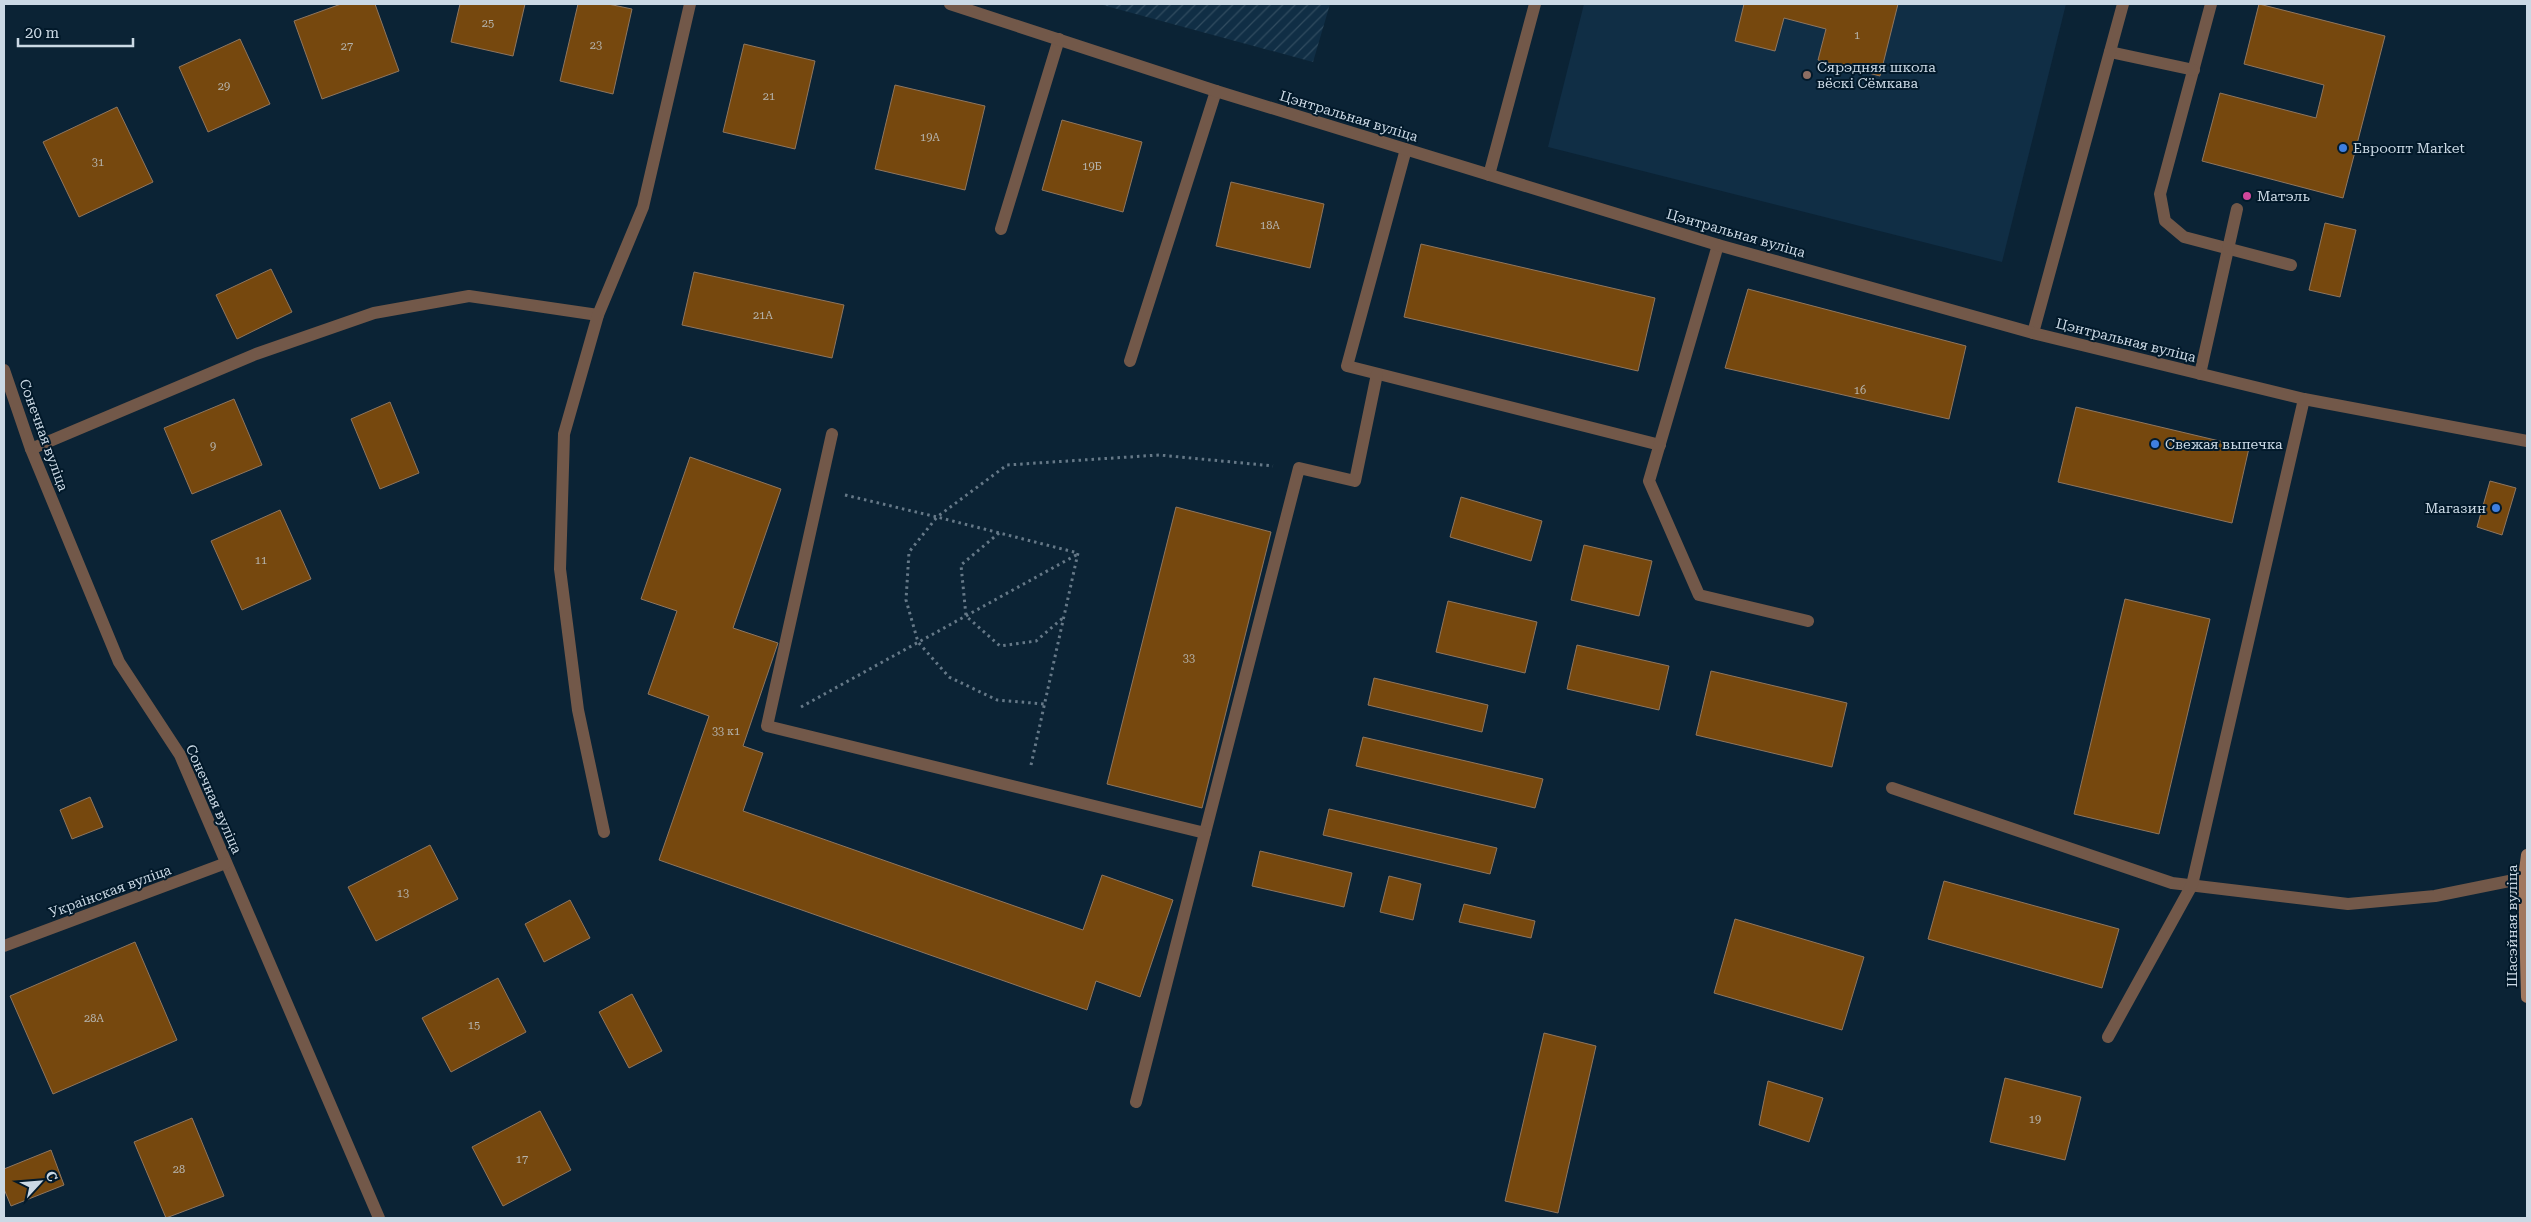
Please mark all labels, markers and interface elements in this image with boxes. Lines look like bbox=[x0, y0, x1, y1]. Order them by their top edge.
scale bar bbox=[18, 15, 132, 47]
house number: 25 bbox=[482, 17, 494, 30]
text: 20 m bbox=[25, 24, 60, 42]
house number: 1 bbox=[1854, 29, 1860, 42]
house number: 23 bbox=[590, 39, 602, 52]
house number: 27 bbox=[341, 40, 353, 53]
place label: Сярэдняя школа вёскі Сёмкава bbox=[1817, 59, 1936, 91]
marker: Сярэдняя школа вёскі Сёмкава bbox=[1801, 69, 1813, 81]
house number: 29 bbox=[218, 80, 230, 93]
street label: Цэнтральная вуліца bbox=[1278, 87, 1420, 145]
house number: 21 bbox=[763, 90, 775, 103]
house number: 19А bbox=[920, 131, 940, 144]
place label: Евроопт Market bbox=[2353, 140, 2465, 156]
marker: Евроопт Market bbox=[2337, 142, 2349, 154]
house number: 31 bbox=[92, 156, 104, 169]
house number: 19Б bbox=[1082, 160, 1102, 173]
place label: Матэль bbox=[2257, 188, 2311, 204]
marker: Матэль bbox=[2241, 190, 2253, 202]
street label: Цэнтральная вуліца bbox=[1665, 205, 1808, 261]
house number: 18А bbox=[1260, 219, 1280, 232]
house number: 21А bbox=[753, 309, 773, 322]
street label: Цэнтральная вуліца bbox=[2054, 315, 2198, 365]
street label: Сонечная вуліца bbox=[16, 377, 72, 493]
house number: 16 bbox=[1854, 384, 1866, 397]
place label: Свежая выпечка bbox=[2165, 436, 2283, 452]
marker: Свежая выпечка bbox=[2149, 438, 2161, 450]
house number: 9 bbox=[210, 440, 216, 453]
place label: Магазин bbox=[2425, 500, 2486, 516]
marker: Магазин bbox=[2490, 502, 2502, 514]
house number: 11 bbox=[255, 554, 267, 567]
house number: 33 bbox=[1183, 652, 1195, 665]
house number: 33 к1 bbox=[712, 725, 740, 738]
street label: Сонечная вуліца bbox=[183, 742, 245, 856]
street label: Украінская вуліца bbox=[47, 861, 174, 921]
street label: Шасэйная вуліца bbox=[2504, 864, 2520, 987]
house number: 13 bbox=[397, 887, 409, 900]
house number: 28А bbox=[84, 1012, 104, 1025]
house number: 15 bbox=[468, 1019, 480, 1032]
house number: 19 bbox=[2029, 1113, 2041, 1126]
house number: 17 bbox=[516, 1153, 528, 1166]
north arrow bbox=[15, 1157, 65, 1207]
house number: 28 bbox=[173, 1163, 185, 1176]
text: С bbox=[42, 1168, 61, 1184]

